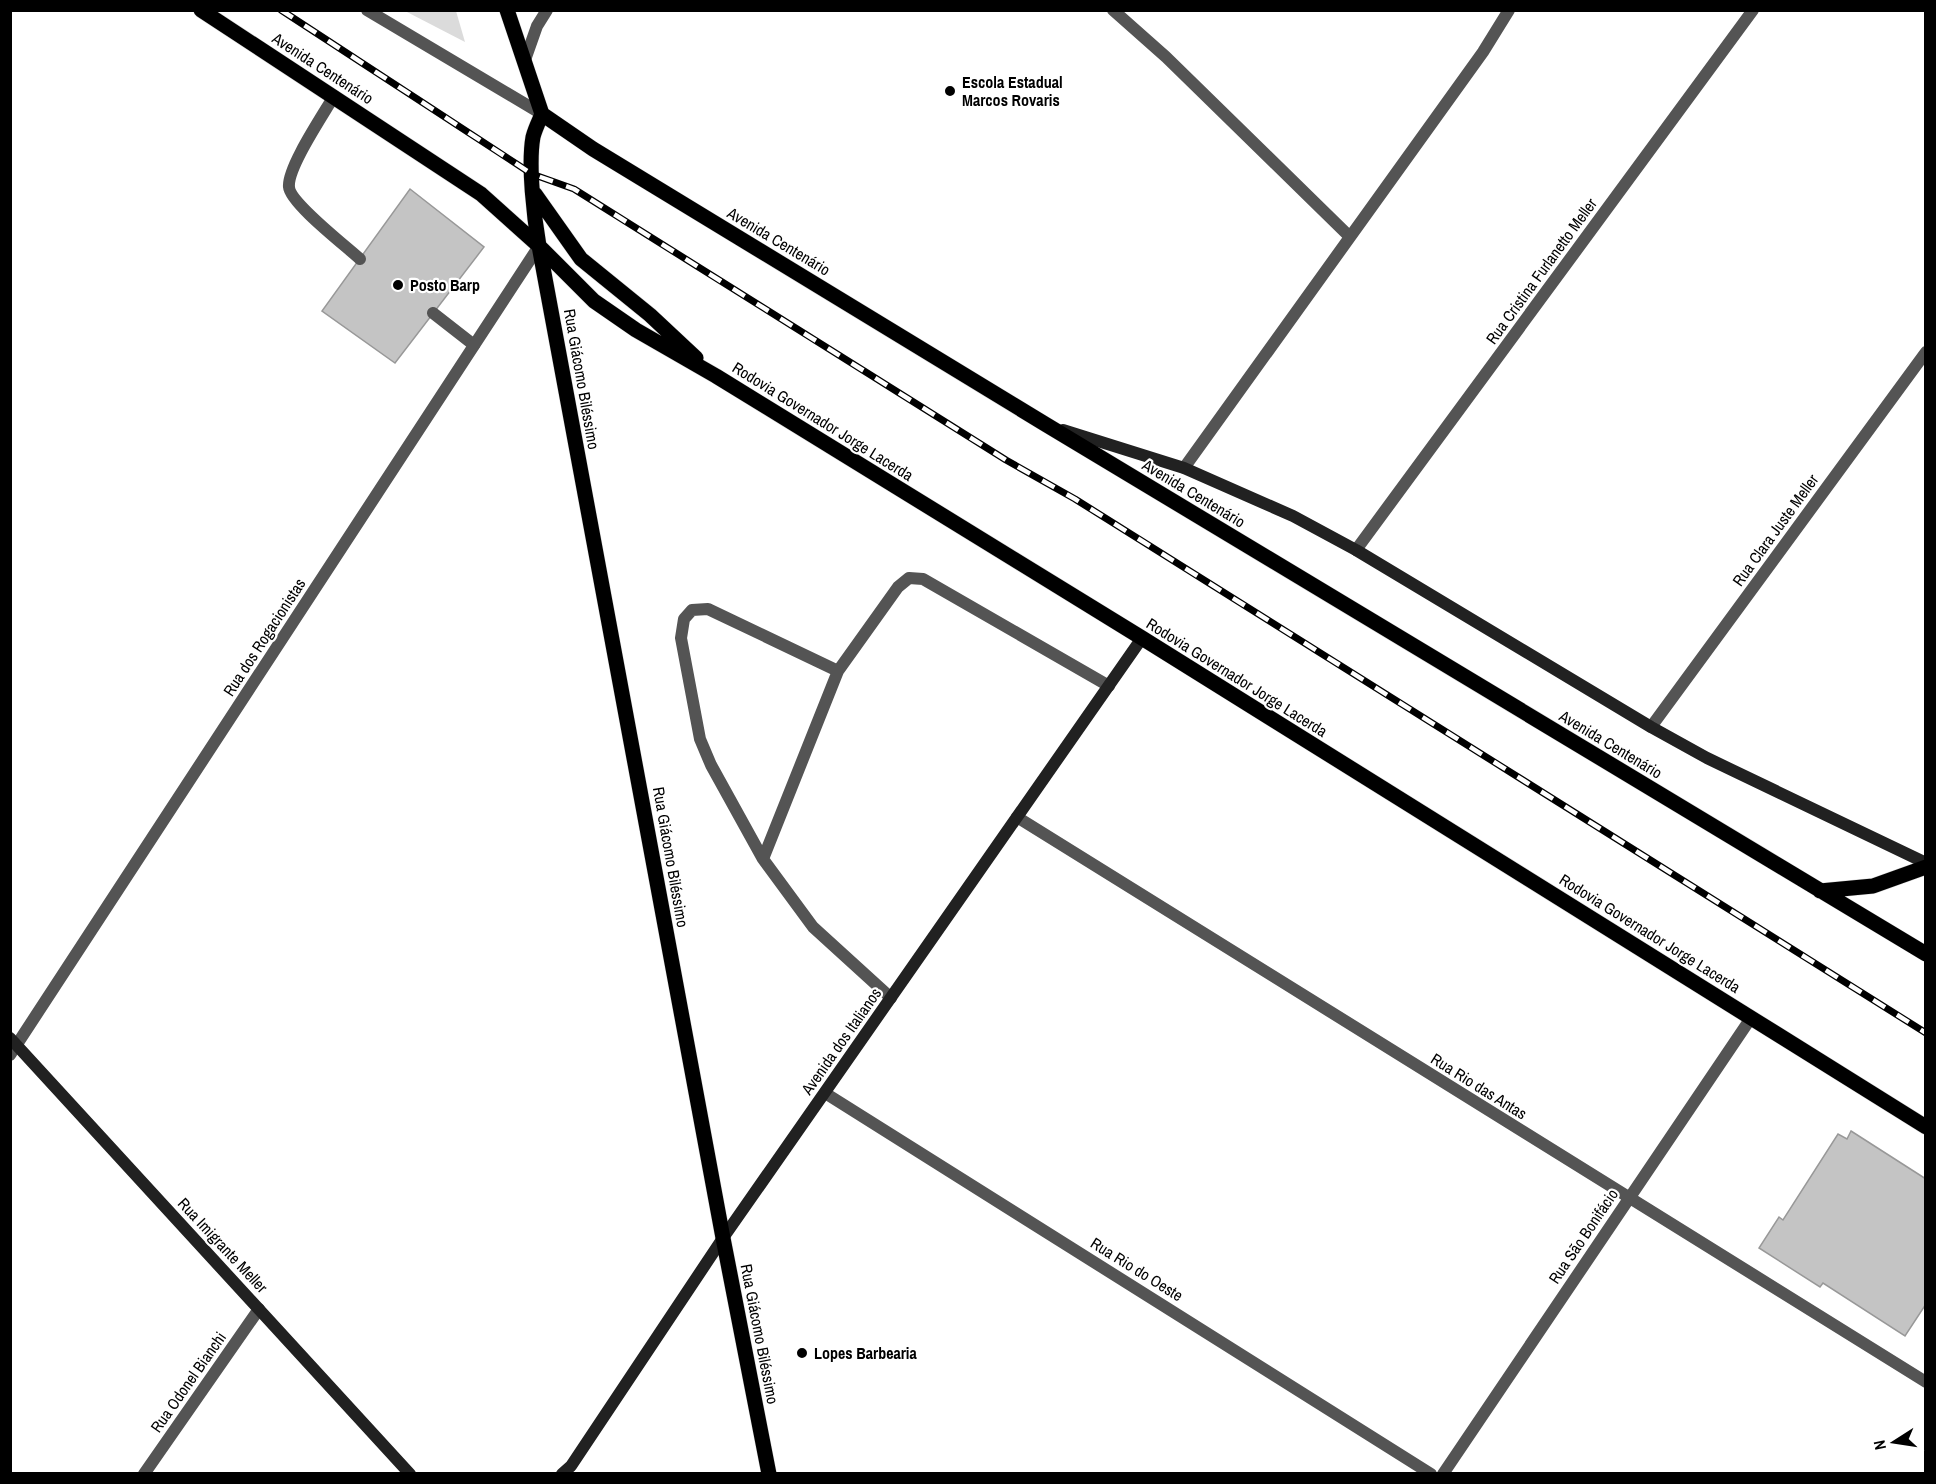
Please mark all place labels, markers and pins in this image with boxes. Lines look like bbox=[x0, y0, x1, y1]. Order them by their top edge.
place label: Escola Estadual Marcos Rovaris bbox=[962, 71, 1063, 111]
marker: Escola Estadual Marcos Rovaris bbox=[943, 84, 957, 98]
place label: Posto Barp bbox=[410, 274, 480, 296]
marker: Posto Barp bbox=[391, 278, 405, 292]
place label: Lopes Barbearia bbox=[814, 1342, 918, 1364]
marker: Lopes Barbearia bbox=[795, 1346, 809, 1360]

